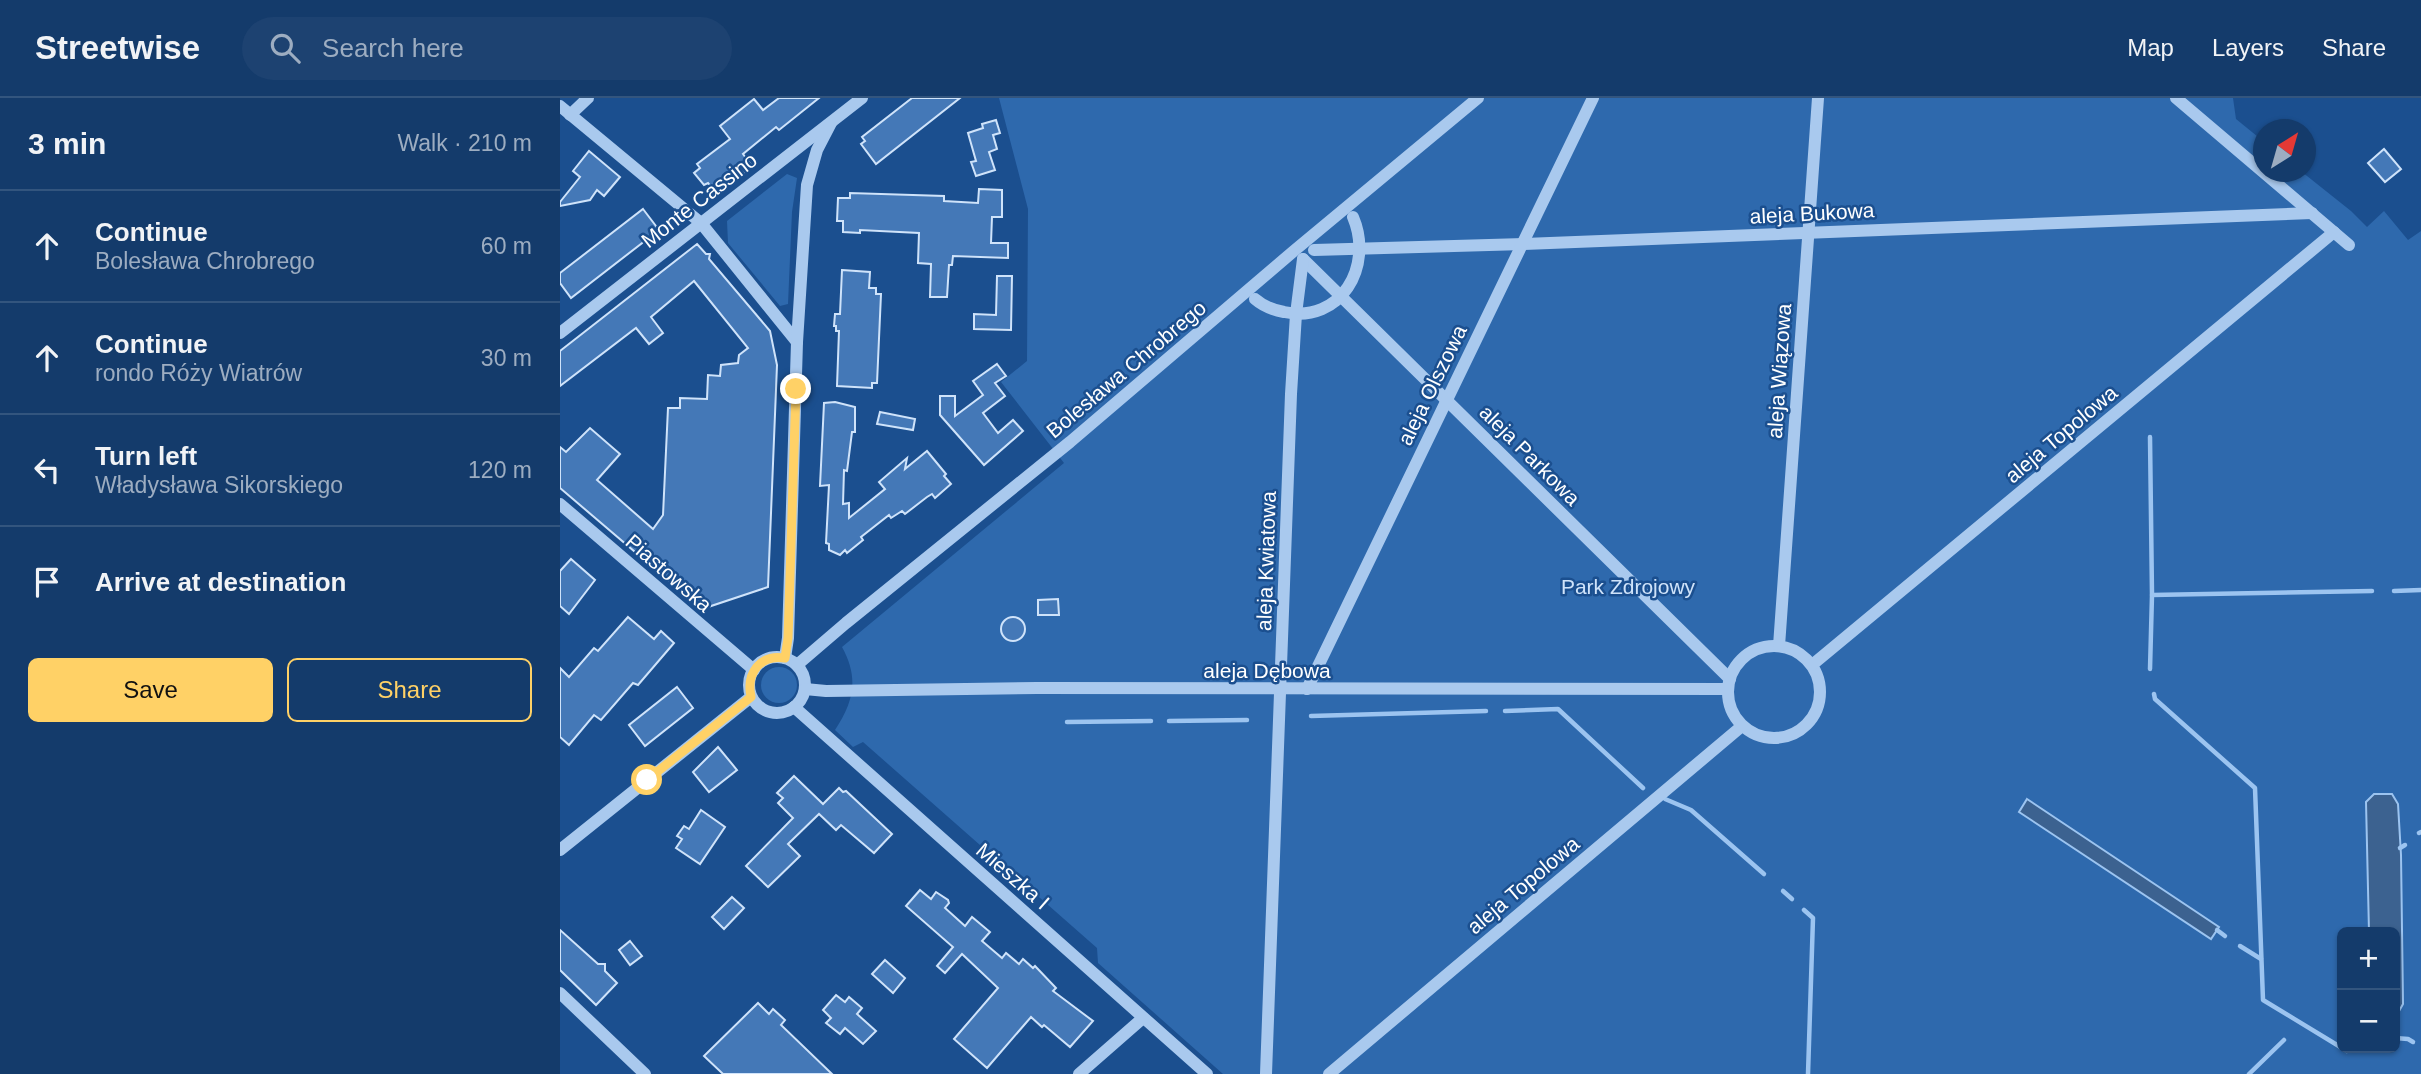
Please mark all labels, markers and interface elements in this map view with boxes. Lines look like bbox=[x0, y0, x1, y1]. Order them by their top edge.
search box bbox=[242, 17, 732, 80]
text: Streetwise bbox=[35, 29, 200, 66]
icon: search bbox=[266, 29, 304, 67]
text: Search here bbox=[322, 33, 464, 63]
text: Map bbox=[2127, 34, 2174, 61]
text: Layers bbox=[2212, 34, 2284, 61]
text: Share bbox=[2322, 34, 2386, 61]
north arrow bbox=[2253, 119, 2316, 182]
text: 3 min bbox=[28, 127, 106, 160]
text: Walk · 210 m bbox=[397, 130, 532, 156]
street label: Monte Cassino bbox=[637, 148, 761, 252]
street label: aleja Bukowa bbox=[1749, 198, 1875, 228]
text: Continue bbox=[95, 217, 208, 247]
icon: ahead bbox=[28, 227, 66, 265]
text: 60 m bbox=[481, 233, 532, 259]
text: Bolesława Chrobrego bbox=[95, 248, 315, 274]
street label: Bolesława Chrobrego bbox=[1042, 296, 1210, 442]
street label: aleja Wiązowa bbox=[1763, 302, 1795, 439]
street label: aleja Olszowa bbox=[1393, 321, 1471, 449]
text: Continue bbox=[95, 329, 208, 359]
icon: ahead bbox=[28, 339, 66, 377]
text: 30 m bbox=[481, 345, 532, 371]
text: rondo Róży Wiatrów bbox=[95, 360, 302, 386]
route end bbox=[780, 373, 811, 404]
street label: aleja Topolowa bbox=[2001, 380, 2122, 487]
street label: aleja Parkowa bbox=[1475, 400, 1585, 510]
text: Turn left bbox=[95, 441, 197, 471]
icon: left bbox=[28, 451, 66, 489]
text: 120 m bbox=[468, 457, 532, 483]
text: Władysława Sikorskiego bbox=[95, 472, 343, 498]
street label: aleja Kwiatowa bbox=[1252, 490, 1280, 631]
street label: Piastowska bbox=[621, 529, 717, 617]
icon: arrive bbox=[28, 563, 66, 601]
text: Arrive at destination bbox=[95, 567, 346, 597]
park label: Park Zdrojowy bbox=[1561, 575, 1696, 598]
button: Save bbox=[28, 658, 273, 722]
button: Share bbox=[287, 658, 532, 722]
street label: aleja Dębowa bbox=[1203, 659, 1331, 682]
route start bbox=[631, 764, 662, 795]
street label: aleja Topolowa bbox=[1463, 831, 1584, 938]
street label: Mieszka I bbox=[972, 838, 1054, 914]
map controls bbox=[2337, 927, 2400, 1053]
button: + bbox=[2337, 927, 2400, 990]
button: − bbox=[2337, 990, 2400, 1053]

